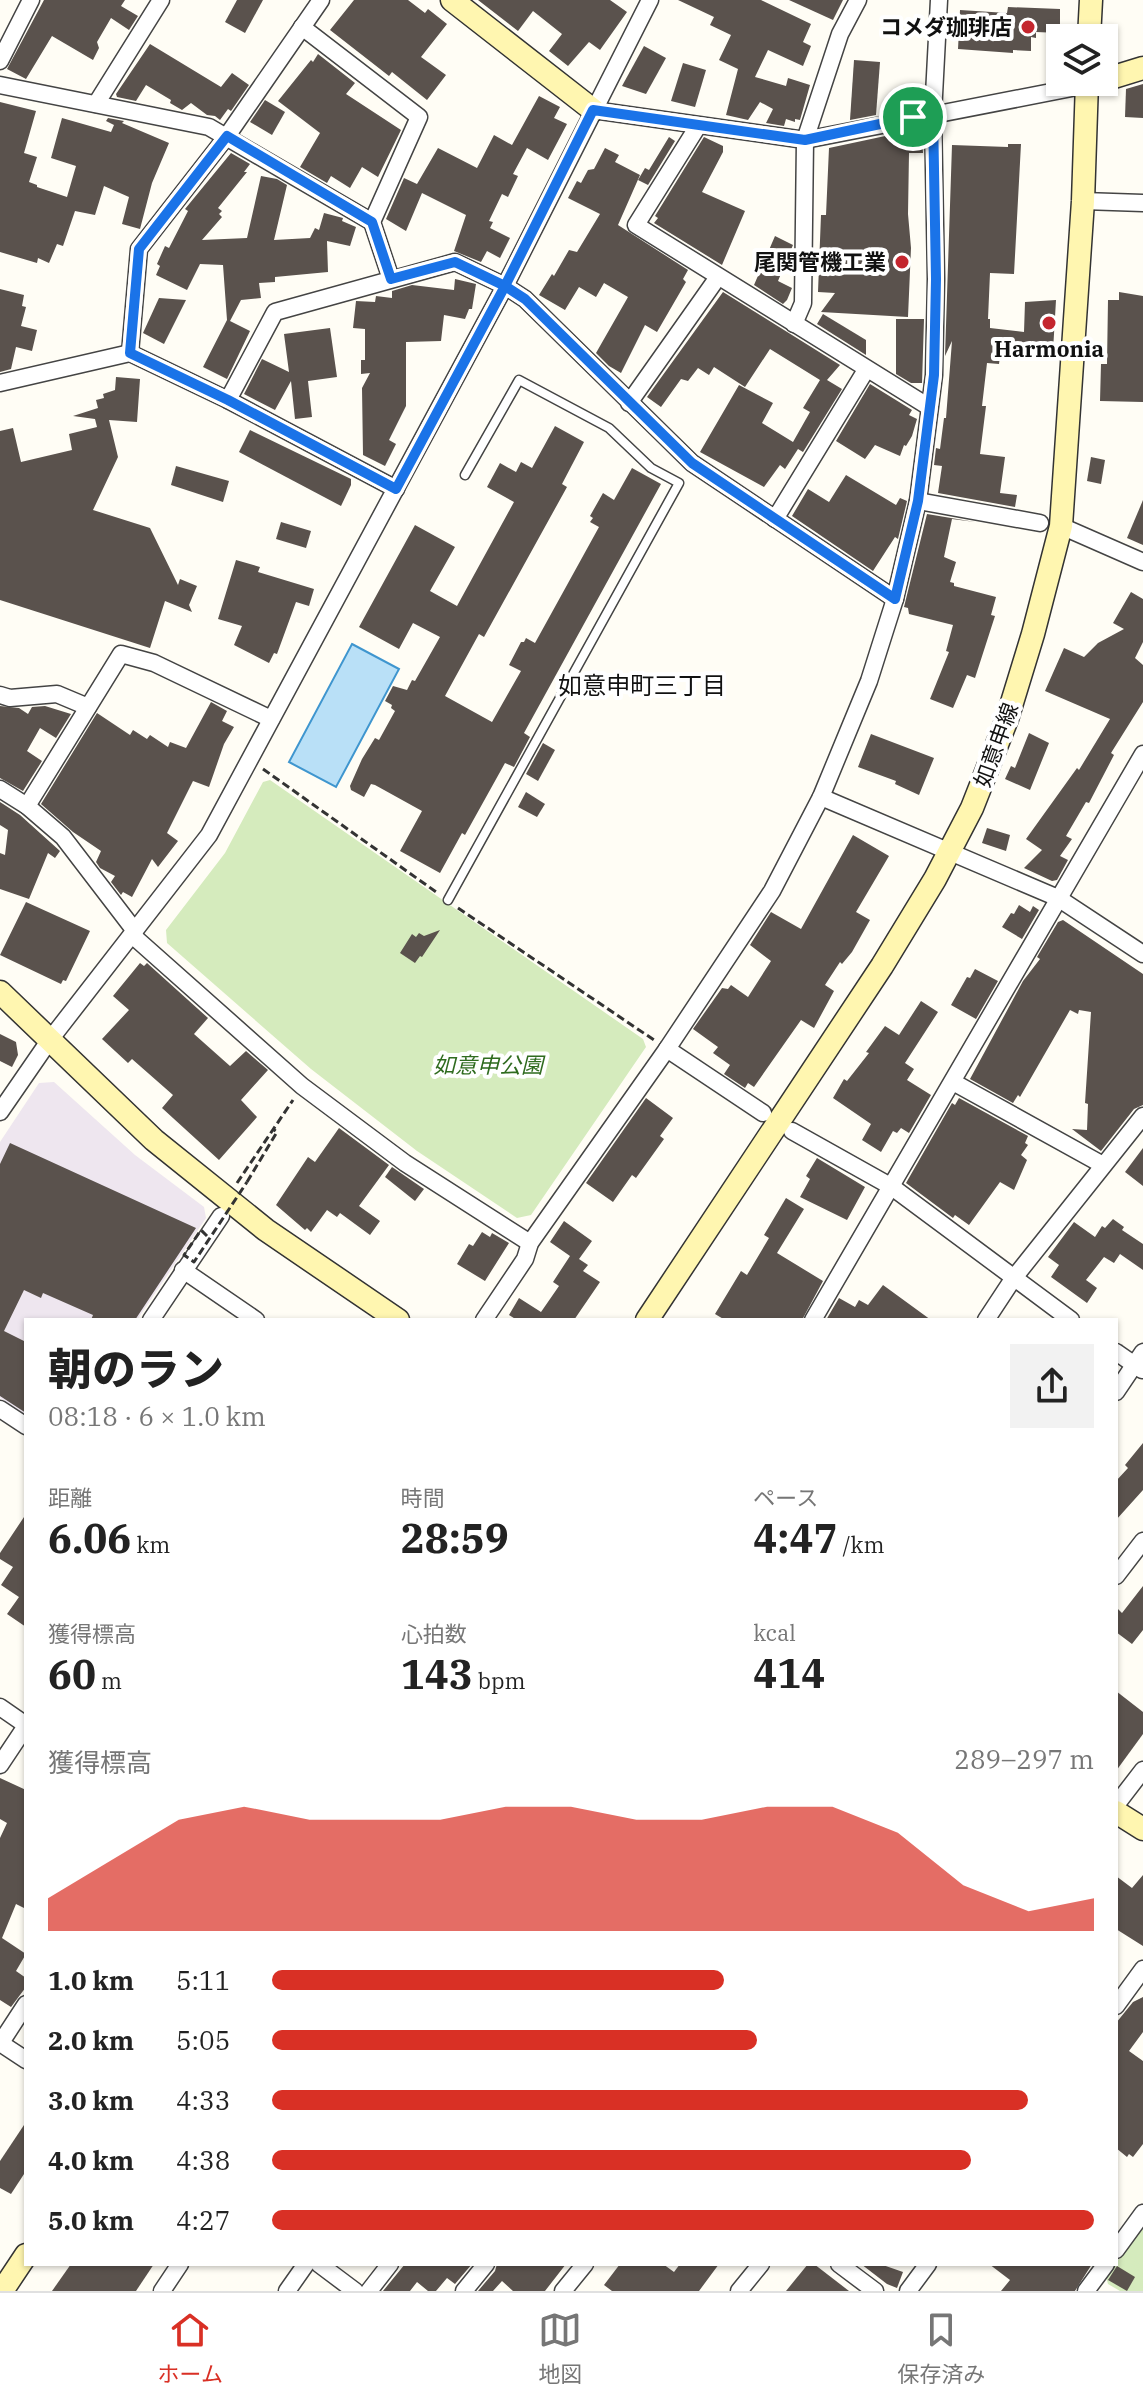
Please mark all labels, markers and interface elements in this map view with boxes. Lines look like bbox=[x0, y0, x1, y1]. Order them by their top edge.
place label: コメダ珈琲店 bbox=[880, 12, 1012, 41]
marker: コメダ珈琲店 bbox=[1019, 18, 1037, 36]
map controls bbox=[1046, 24, 1118, 96]
button: layers bbox=[1046, 24, 1118, 96]
pin bbox=[879, 83, 947, 151]
icon: arrive bbox=[891, 95, 935, 139]
place label: 尾関管機工業 bbox=[754, 247, 886, 276]
marker: 尾関管機工業 bbox=[893, 253, 911, 271]
marker: Harmonia bbox=[1040, 314, 1058, 332]
place label: Harmonia bbox=[994, 334, 1104, 363]
district label: 如意申町三丁目 bbox=[558, 669, 726, 701]
street label: 如意申線 bbox=[967, 699, 1024, 791]
park label: 如意申公園 bbox=[433, 1050, 546, 1079]
text: 朝のラン bbox=[48, 1340, 224, 1397]
button: share bbox=[1010, 1344, 1094, 1428]
text: 08:18 · 6 × 1.0 km bbox=[48, 1399, 266, 1433]
text: 距離 bbox=[48, 1483, 92, 1512]
text: 時間 bbox=[401, 1483, 445, 1512]
text: ペース bbox=[753, 1483, 818, 1512]
text: 6.06 bbox=[48, 1512, 131, 1564]
text: 28:59 bbox=[401, 1512, 509, 1564]
text: 4:47 bbox=[753, 1512, 837, 1564]
text: km bbox=[131, 1530, 170, 1559]
text: /km bbox=[837, 1530, 884, 1559]
text: kcal bbox=[753, 1618, 796, 1647]
text: 獲得標高 bbox=[48, 1619, 136, 1648]
text: 心拍数 bbox=[401, 1619, 467, 1648]
text: 414 bbox=[753, 1647, 825, 1699]
text: 60 bbox=[48, 1648, 96, 1700]
text: 143 bbox=[401, 1648, 473, 1700]
text: m bbox=[96, 1666, 122, 1695]
text: bpm bbox=[473, 1666, 525, 1695]
text: 289–297 m bbox=[954, 1742, 1094, 1776]
text: 獲得標高 bbox=[48, 1745, 152, 1779]
text: 1.0 km bbox=[48, 1963, 134, 1997]
text: 5:11 bbox=[176, 1963, 230, 1997]
text: 2.0 km bbox=[48, 2023, 134, 2057]
text: 5:05 bbox=[176, 2023, 230, 2057]
text: 3.0 km bbox=[48, 2083, 134, 2117]
text: 4:33 bbox=[176, 2083, 230, 2117]
text: 4.0 km bbox=[48, 2143, 134, 2177]
text: 4:38 bbox=[176, 2143, 230, 2177]
text: 5.0 km bbox=[48, 2203, 134, 2237]
text: 4:27 bbox=[176, 2203, 230, 2237]
tab: ホーム bbox=[158, 2308, 223, 2388]
tab: 地図 bbox=[538, 2308, 582, 2388]
tab: 保存済み bbox=[897, 2308, 985, 2388]

